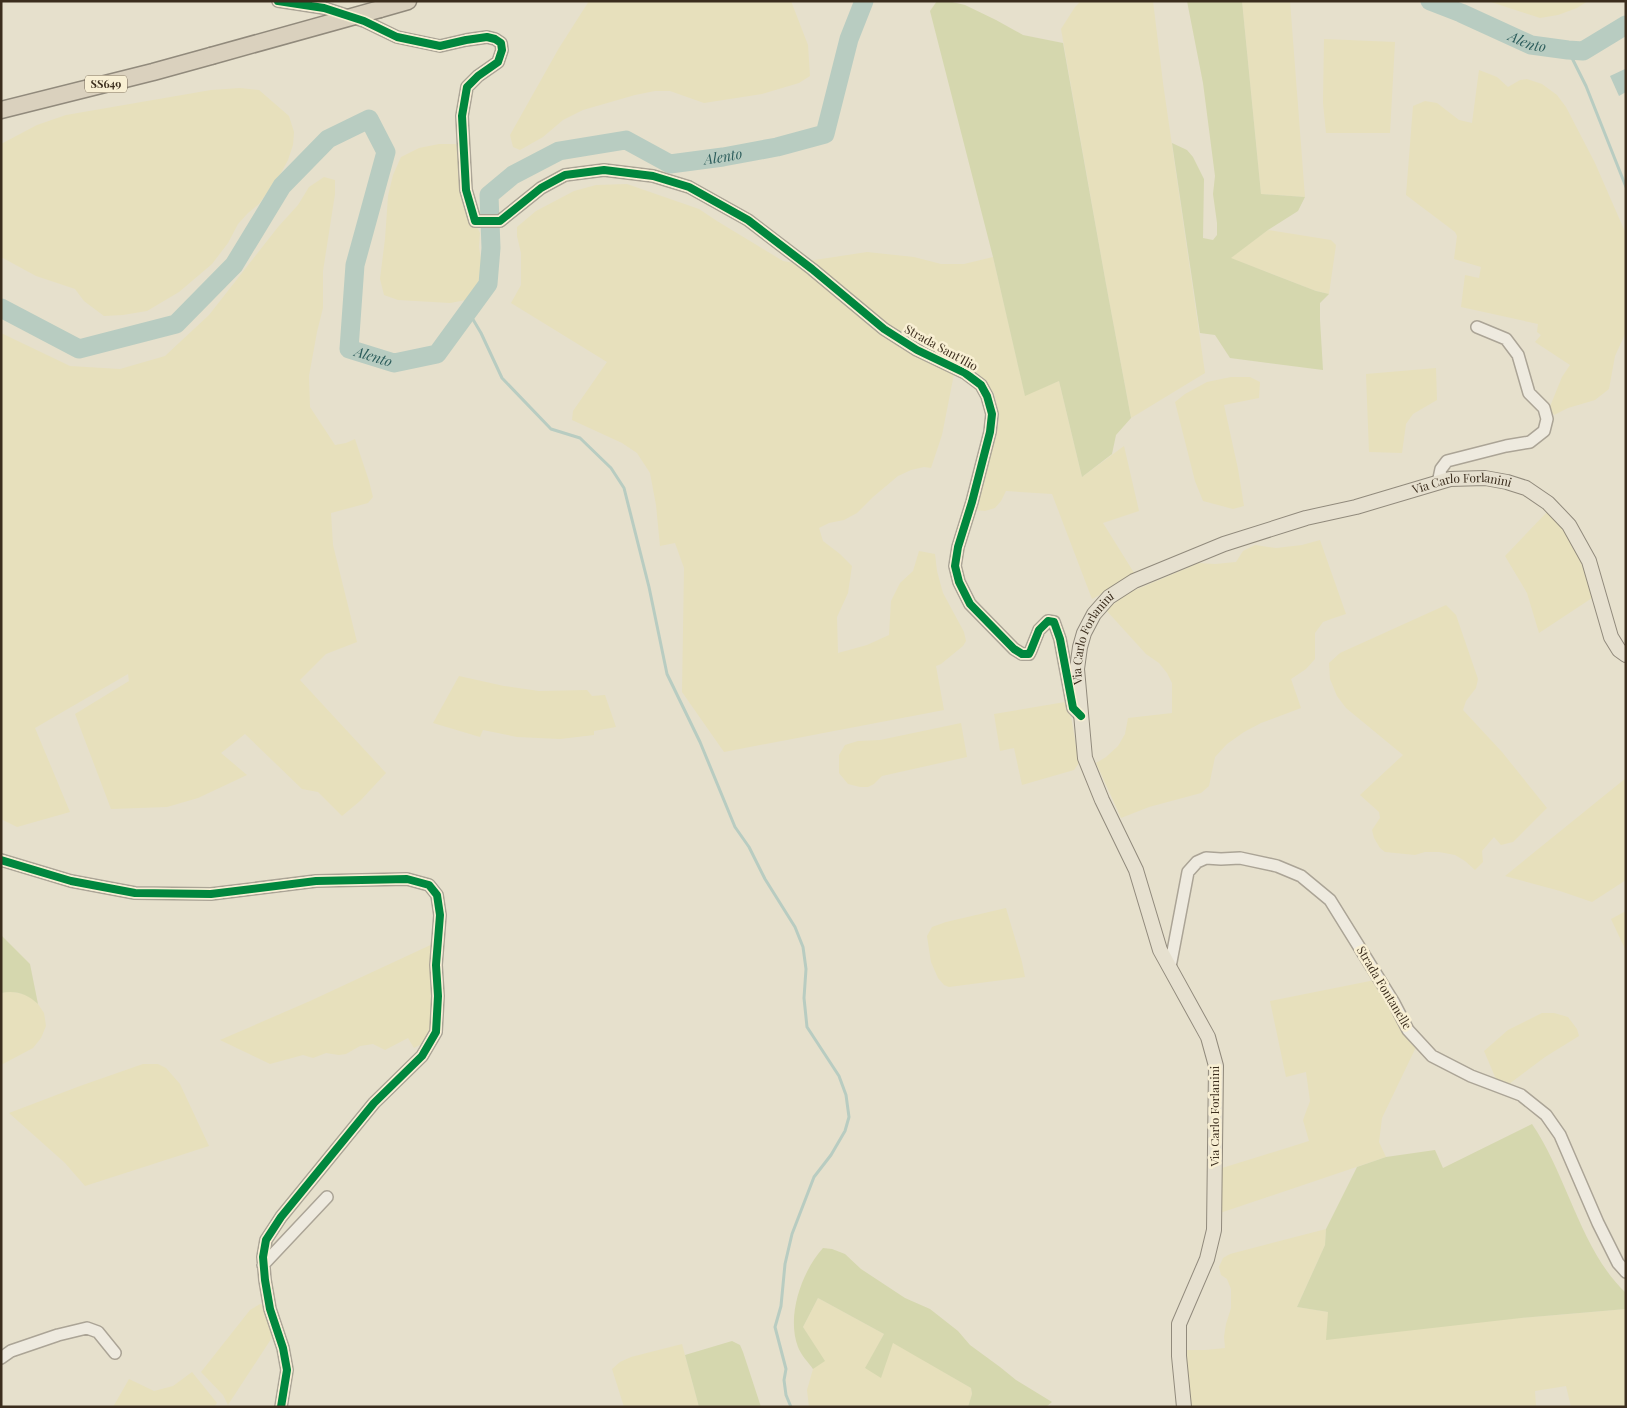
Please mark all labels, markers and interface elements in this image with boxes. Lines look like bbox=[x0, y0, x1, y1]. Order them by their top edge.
water label: Alento bbox=[1504, 25, 1547, 56]
road number: SS649 bbox=[85, 76, 127, 92]
water label: Alento bbox=[701, 144, 744, 169]
street label: Strada Sant'Ilio bbox=[902, 320, 981, 374]
water label: Alento bbox=[351, 341, 395, 371]
street label: Via Carlo Forlanini bbox=[1409, 469, 1515, 497]
street label: Via Carlo Forlanini bbox=[1068, 587, 1117, 687]
street label: Strada Fontanelle bbox=[1354, 943, 1416, 1032]
street label: Via Carlo Forlanini bbox=[1206, 1065, 1222, 1167]

